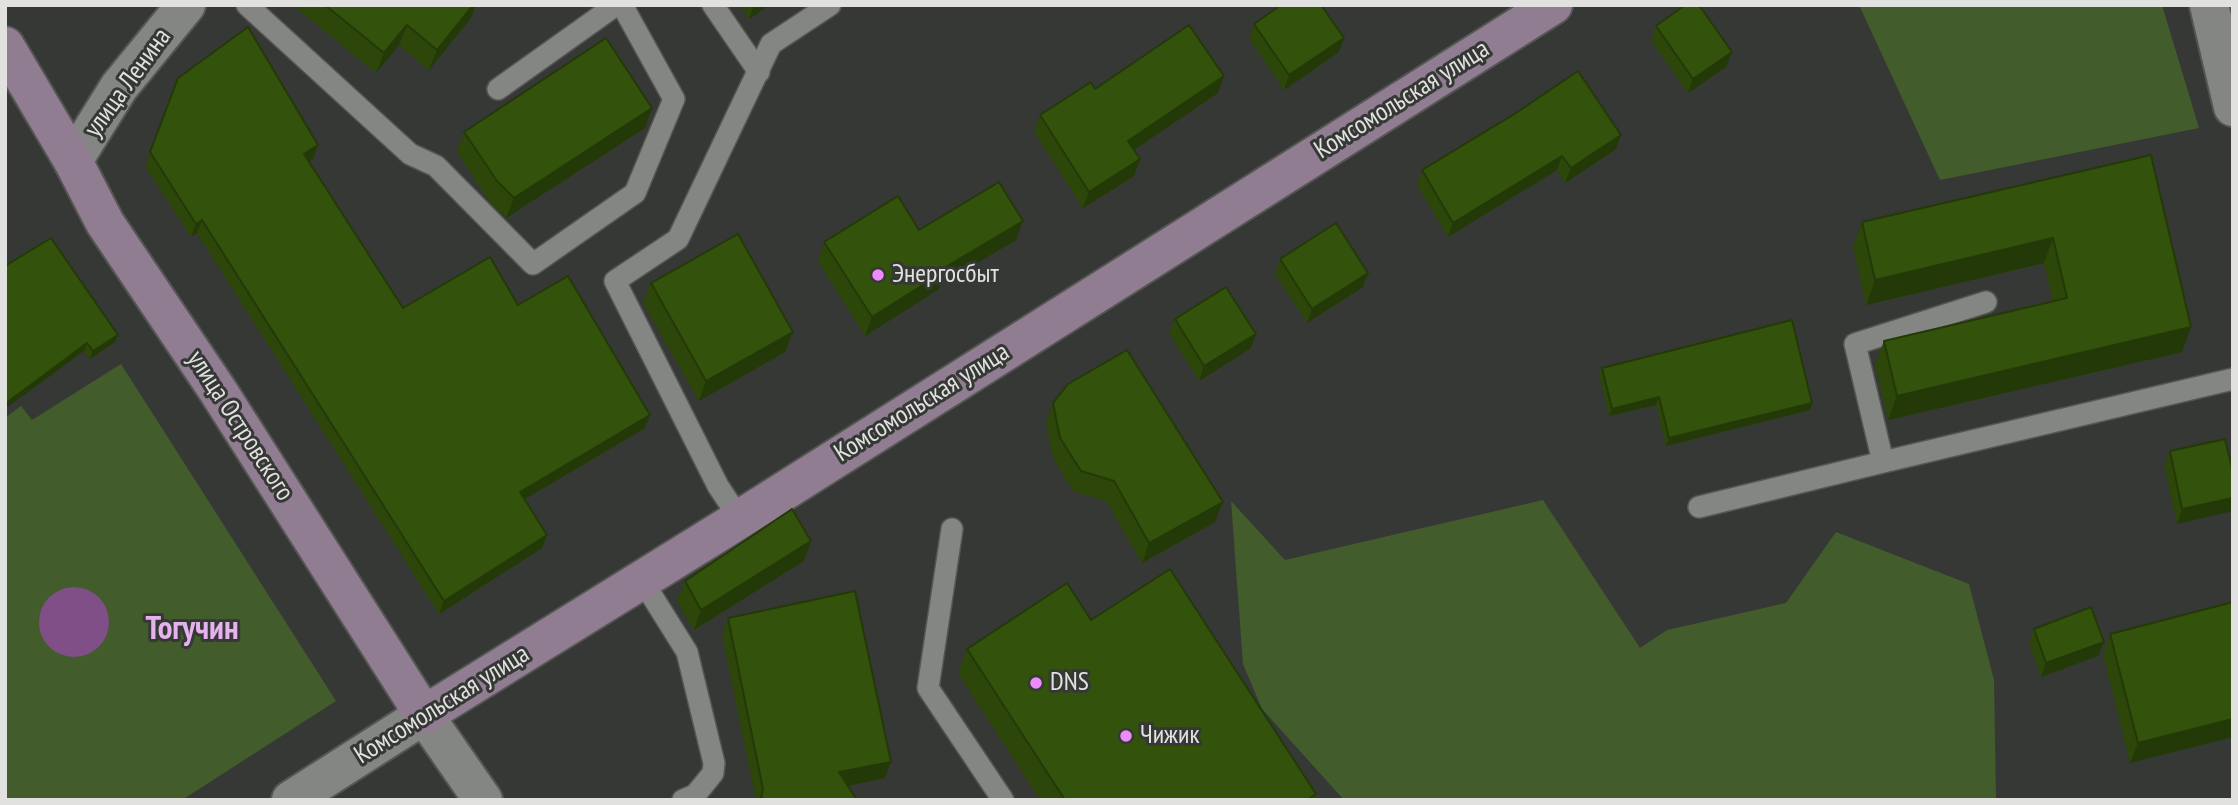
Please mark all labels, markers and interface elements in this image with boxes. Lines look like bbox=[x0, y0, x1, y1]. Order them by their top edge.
street label: улица Ленина bbox=[78, 22, 178, 144]
street label: Комсомольская улица bbox=[1309, 34, 1495, 166]
place label: Энергосбыт bbox=[892, 259, 999, 291]
marker: Энергосбыт bbox=[870, 267, 886, 283]
street label: Комсомольская улица bbox=[829, 337, 1015, 469]
street label: улица Островского bbox=[180, 345, 300, 507]
district label: Тогучин bbox=[145, 610, 239, 650]
street label: Комсомольская улица bbox=[349, 639, 535, 771]
place label: DNS bbox=[1050, 667, 1089, 699]
marker: DNS bbox=[1028, 675, 1044, 691]
place label: Чижик bbox=[1140, 720, 1200, 752]
marker: Чижик bbox=[1118, 728, 1134, 744]

